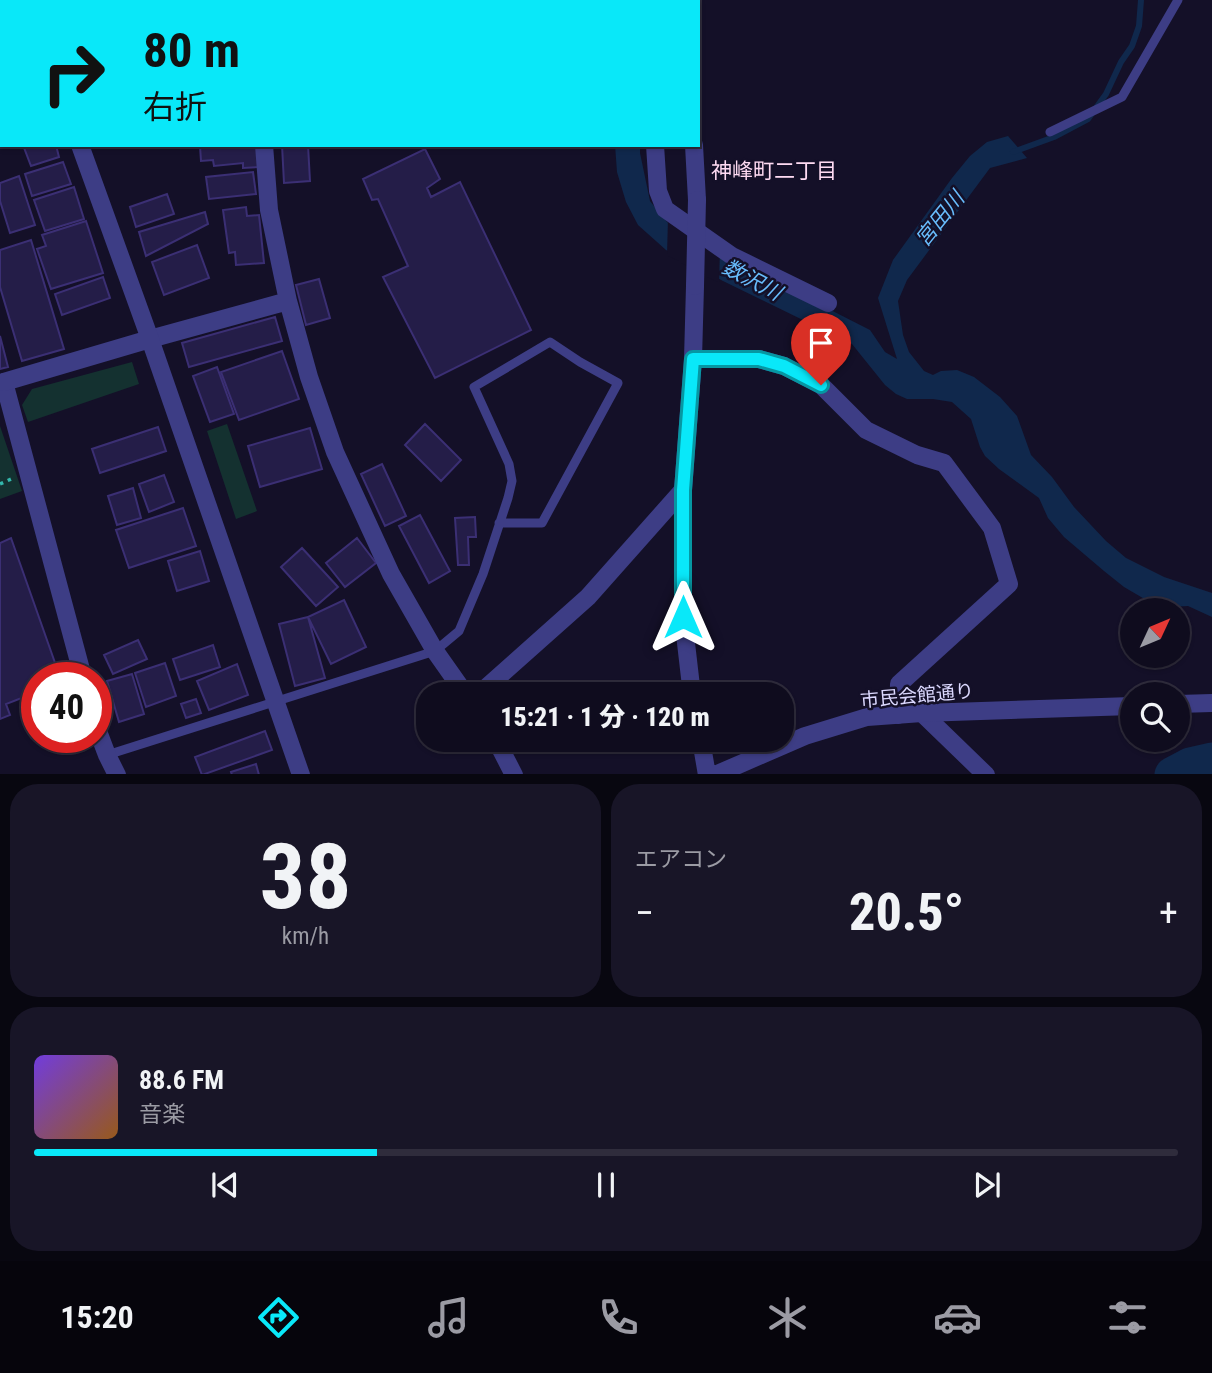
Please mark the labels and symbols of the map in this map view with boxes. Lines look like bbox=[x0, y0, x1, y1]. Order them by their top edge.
district label: 神峰町二丁目 bbox=[711, 159, 837, 183]
water label: 宮田川 bbox=[911, 185, 970, 251]
water label: 数沢川 bbox=[719, 255, 787, 306]
pin bbox=[791, 313, 851, 385]
position arrow bbox=[646, 580, 720, 654]
north arrow bbox=[1120, 598, 1190, 668]
speed limit sign: 40 bbox=[21, 662, 112, 753]
street label: 市民会館通り bbox=[859, 679, 975, 712]

